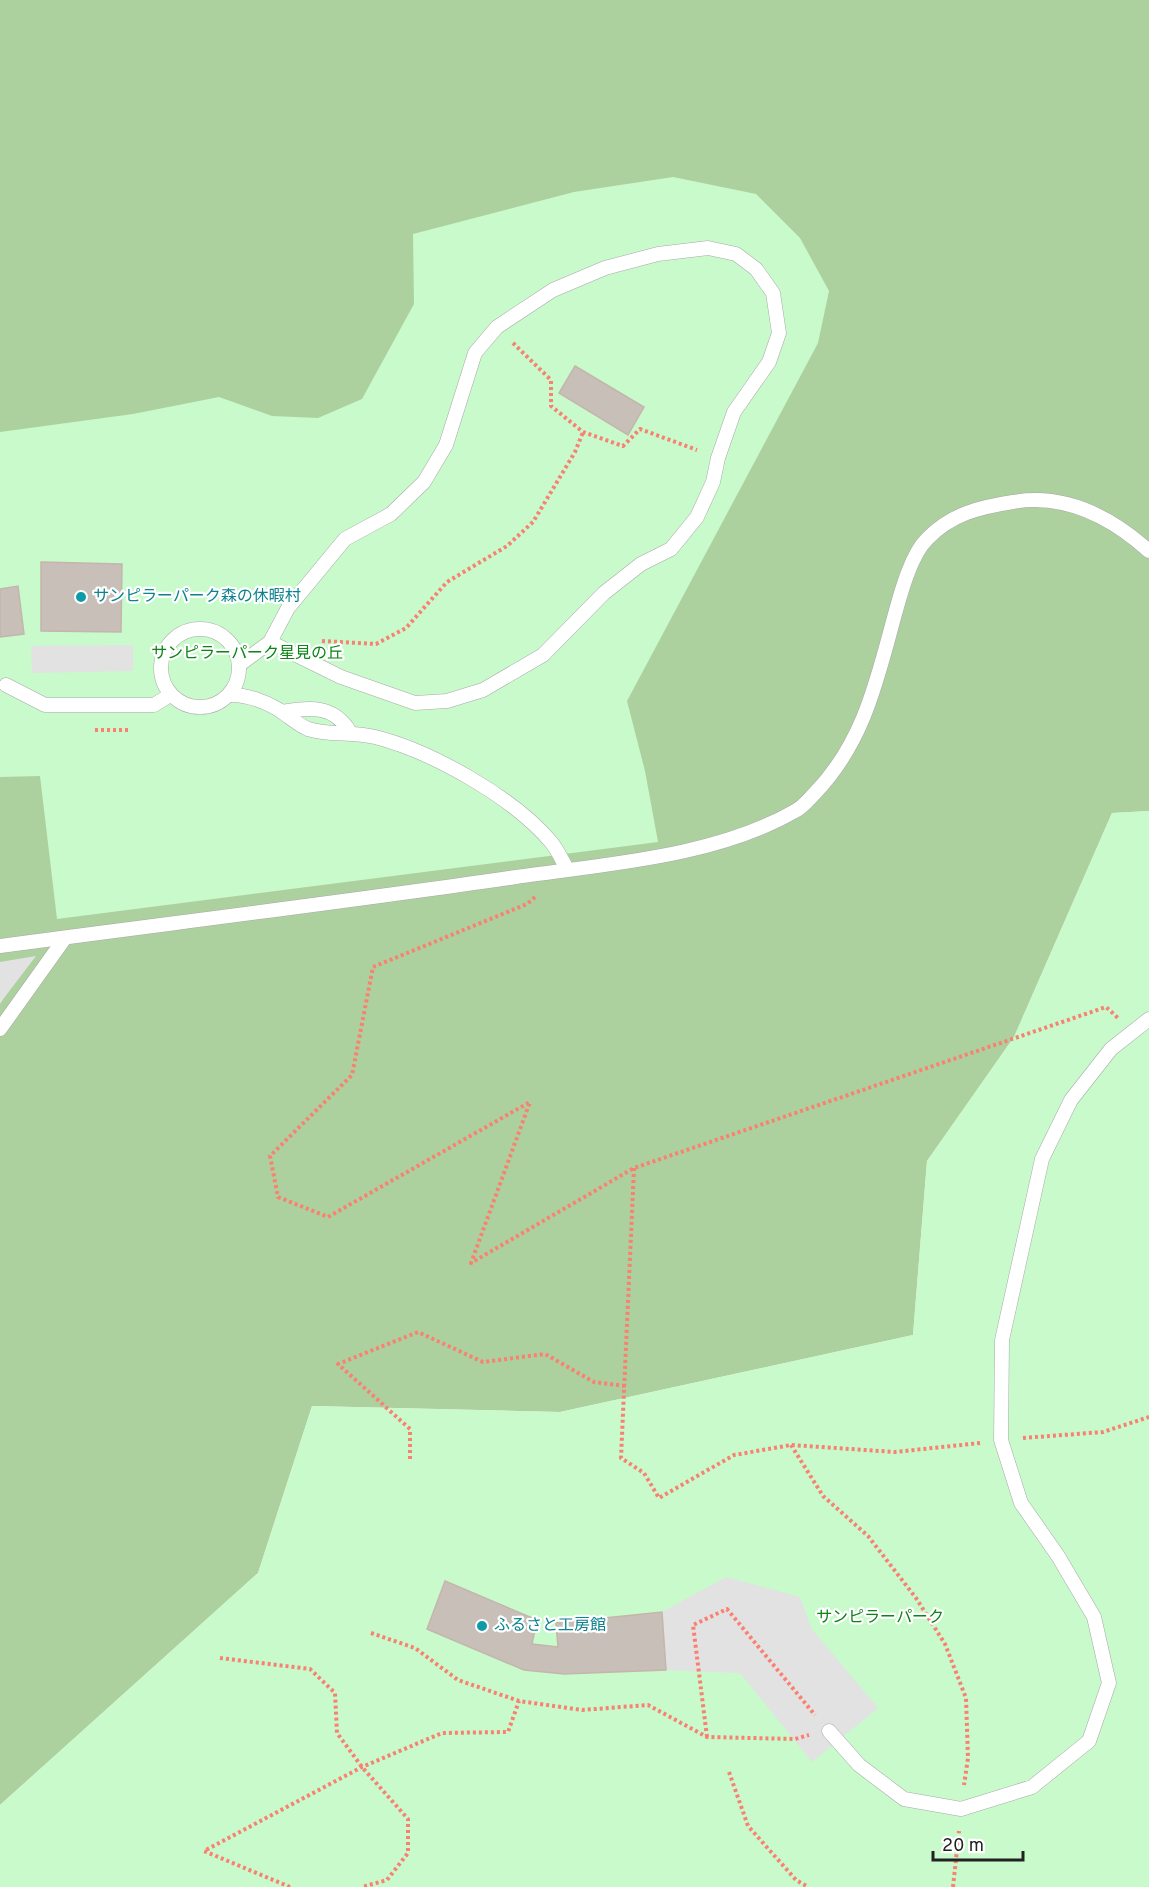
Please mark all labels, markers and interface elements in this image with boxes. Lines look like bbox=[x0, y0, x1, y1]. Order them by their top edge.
place label: サンピラーパーク森の休暇村 bbox=[93, 587, 301, 607]
marker: サンピラーパーク森の休暇村 bbox=[74, 590, 88, 604]
park label: サンピラーパーク星見の丘 bbox=[151, 644, 343, 664]
park label: サンピラーパーク bbox=[816, 1608, 944, 1628]
place label: ふるさと工房館 bbox=[494, 1616, 606, 1636]
marker: ふるさと工房館 bbox=[475, 1619, 489, 1633]
scale bar bbox=[933, 1824, 1023, 1862]
text: 20 m bbox=[942, 1835, 984, 1858]

